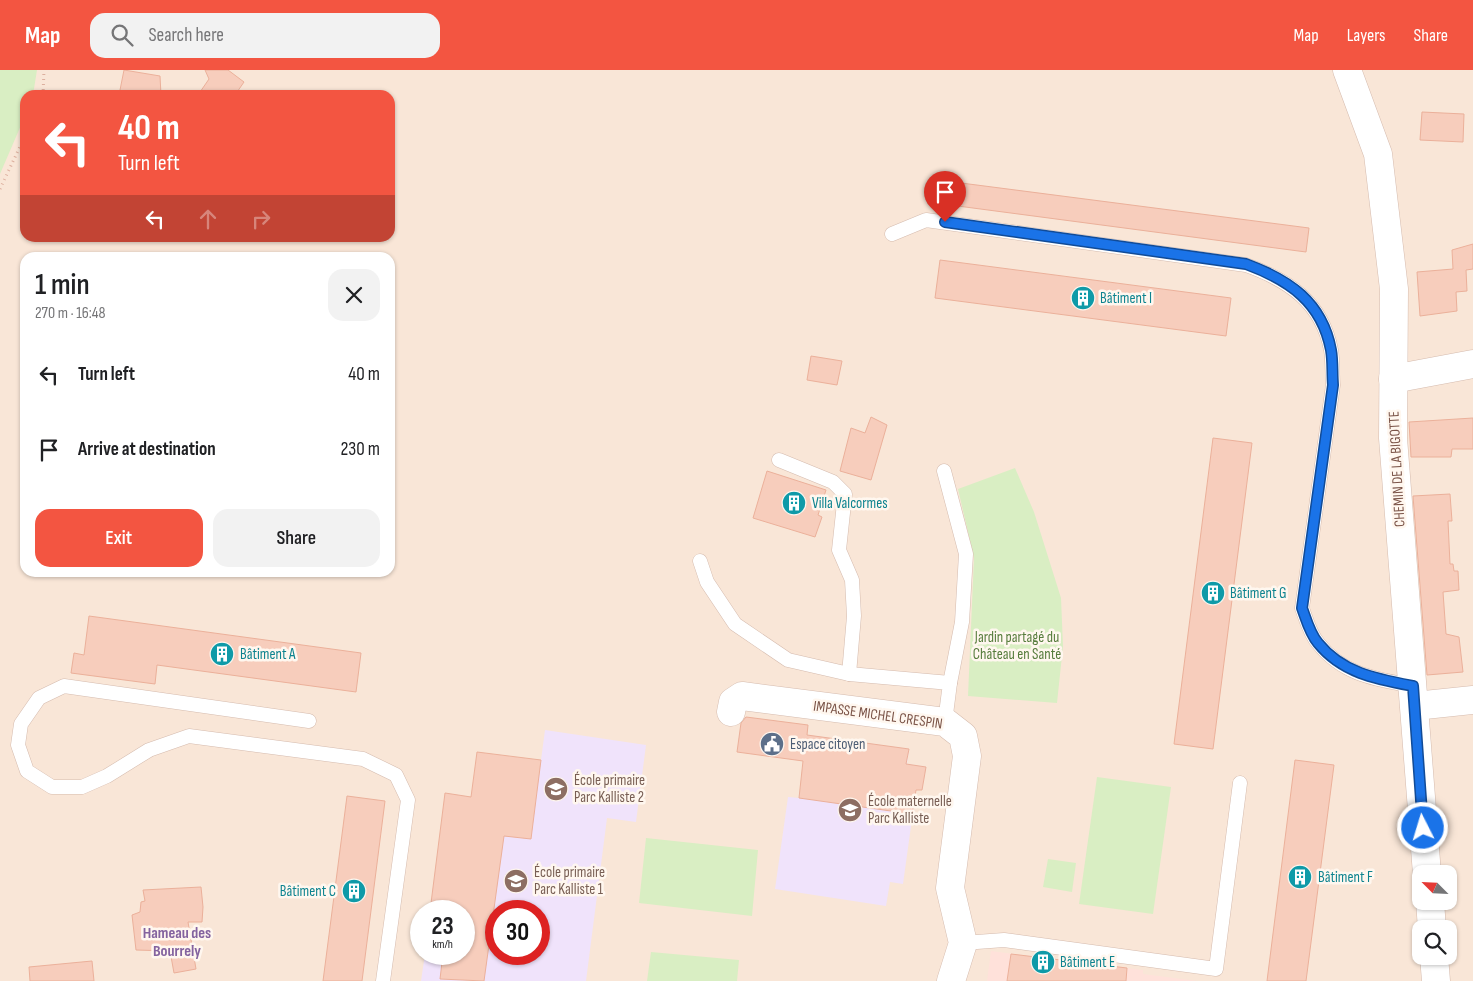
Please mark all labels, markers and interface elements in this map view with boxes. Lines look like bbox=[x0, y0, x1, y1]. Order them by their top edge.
search box bbox=[90, 13, 440, 58]
text: Map bbox=[25, 21, 60, 50]
icon: search bbox=[108, 21, 136, 49]
text: Search here bbox=[148, 24, 224, 47]
text: Map bbox=[1294, 25, 1319, 46]
text: Layers bbox=[1347, 25, 1386, 46]
text: Share bbox=[1414, 25, 1448, 46]
text: 40 m bbox=[118, 107, 180, 150]
icon: left bbox=[35, 110, 100, 175]
text: Turn left bbox=[118, 150, 180, 177]
pin bbox=[924, 171, 966, 222]
icon: arrive bbox=[931, 178, 959, 206]
icon: left bbox=[141, 205, 169, 233]
icon: ahead bbox=[194, 205, 222, 233]
icon: right bbox=[247, 205, 275, 233]
text: 1 min bbox=[35, 267, 90, 303]
button: close bbox=[328, 269, 380, 321]
building icon: Bâtiment I bbox=[1070, 285, 1096, 311]
place label: Bâtiment I bbox=[1100, 289, 1152, 308]
text: 270 m · 16:48 bbox=[35, 304, 106, 323]
icon: left bbox=[35, 361, 63, 389]
text: Turn left bbox=[78, 363, 135, 386]
text: 40 m bbox=[348, 363, 380, 386]
street label: CHEMIN DE LA BIGOTTE bbox=[1384, 410, 1410, 528]
icon: arrive bbox=[35, 436, 63, 464]
text: Arrive at destination bbox=[78, 438, 216, 461]
text: 230 m bbox=[340, 438, 380, 461]
building icon: Villa Valcormes bbox=[781, 490, 807, 516]
place label: Villa Valcormes bbox=[812, 494, 888, 513]
button: Exit bbox=[35, 509, 203, 567]
button: Share bbox=[213, 509, 380, 567]
building icon: Bâtiment G bbox=[1200, 580, 1226, 606]
place label: Bâtiment G bbox=[1230, 584, 1287, 603]
park label: Jardin partagé du Château en Santé bbox=[973, 628, 1061, 664]
building icon: Bâtiment A bbox=[209, 641, 235, 667]
place label: Bâtiment A bbox=[240, 645, 296, 664]
street label: IMPASSE MICHEL CRESPIN bbox=[812, 697, 944, 733]
public building icon: Espace citoyen bbox=[759, 731, 785, 757]
place label: Espace citoyen bbox=[790, 735, 865, 754]
place label: École primaire Parc Kalliste 2 bbox=[574, 771, 645, 807]
school or university icon: École primaire Parc Kalliste 2 bbox=[543, 776, 569, 802]
place label: École maternelle Parc Kalliste bbox=[868, 792, 952, 828]
school or university icon: École maternelle Parc Kalliste bbox=[837, 797, 863, 823]
position arrow bbox=[1396, 801, 1448, 853]
place label: École primaire Parc Kalliste 1 bbox=[534, 863, 605, 899]
building icon: Bâtiment F bbox=[1287, 864, 1313, 890]
north arrow bbox=[1412, 865, 1458, 910]
map controls bbox=[1412, 865, 1457, 965]
school or university icon: École primaire Parc Kalliste 1 bbox=[503, 868, 529, 894]
place label: Bâtiment F bbox=[1318, 868, 1373, 887]
building icon: Bâtiment C bbox=[341, 878, 367, 904]
place label: Bâtiment C bbox=[280, 882, 336, 901]
speed limit sign: 30 bbox=[485, 900, 550, 965]
text: 23 bbox=[431, 911, 454, 942]
button: search bbox=[1412, 920, 1457, 965]
district label: Hameau des Bourrely bbox=[143, 924, 211, 961]
text: km/h bbox=[432, 937, 453, 952]
building icon: Bâtiment E bbox=[1030, 949, 1056, 975]
place label: Bâtiment E bbox=[1060, 953, 1115, 972]

